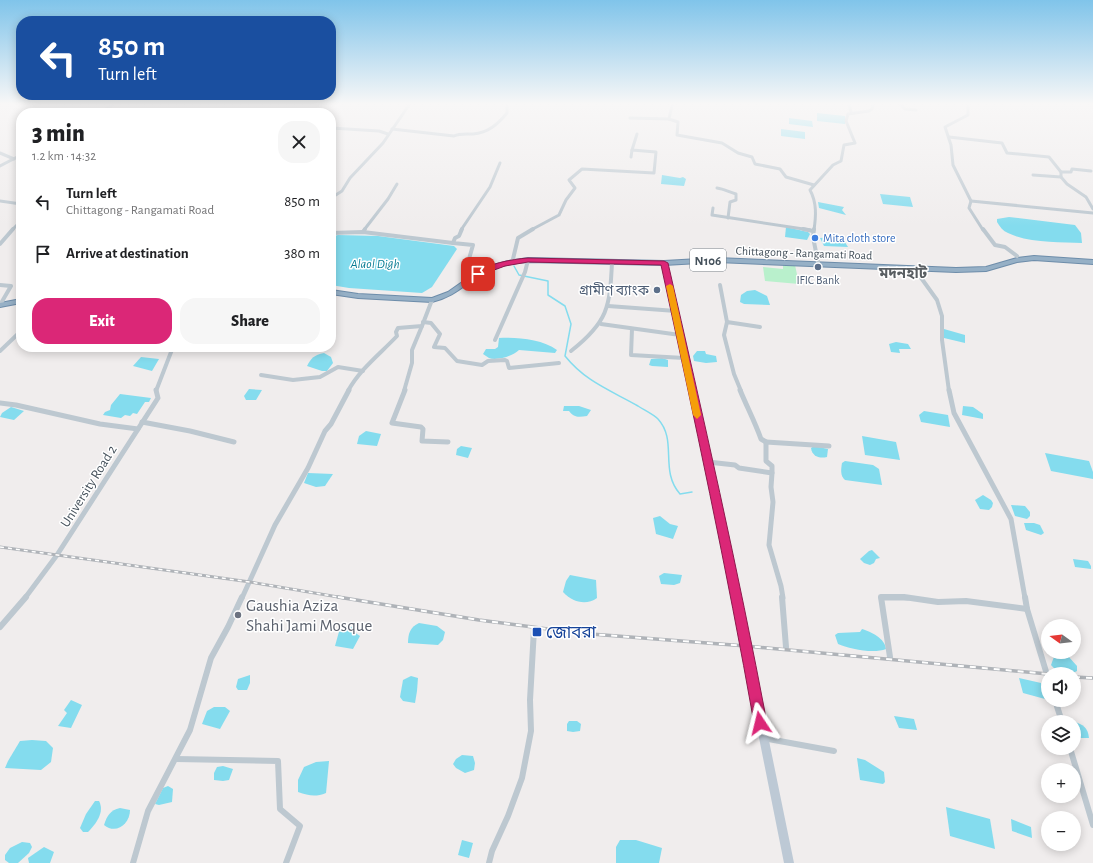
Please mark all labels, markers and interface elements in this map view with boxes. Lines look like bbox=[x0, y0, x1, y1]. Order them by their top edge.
icon: left bbox=[32, 32, 84, 84]
text: 850 m bbox=[98, 33, 165, 61]
text: Turn left bbox=[98, 66, 157, 84]
button: close bbox=[278, 121, 320, 163]
text: 3 min bbox=[32, 122, 85, 146]
text: 1.2 km · 14:32 bbox=[32, 150, 96, 163]
text: Turn left bbox=[66, 186, 117, 201]
icon: left bbox=[32, 191, 54, 213]
text: 850 m bbox=[284, 194, 320, 209]
text: Chittagong - Rangamati Road bbox=[66, 204, 214, 217]
place label: Mita cloth store bbox=[823, 232, 896, 244]
marker: Mita cloth store bbox=[810, 233, 820, 243]
icon: arrive bbox=[32, 243, 54, 265]
street label: Chittagong - Rangamati Road bbox=[735, 245, 873, 261]
text: Arrive at destination bbox=[66, 246, 189, 261]
text: 380 m bbox=[284, 246, 320, 261]
road number: N106 bbox=[690, 249, 726, 271]
pin bbox=[461, 257, 495, 291]
water label: Alaol Digh bbox=[349, 258, 400, 271]
marker: IFIC Bank bbox=[813, 262, 823, 272]
icon: arrive bbox=[467, 263, 489, 285]
district label: মদনহাট bbox=[878, 264, 928, 281]
place label: IFIC Bank bbox=[796, 274, 840, 286]
place label: গ্রামীণ ব্যাংক bbox=[579, 282, 650, 298]
marker: গ্রামীণ ব্যাংক bbox=[652, 285, 662, 295]
button: Exit bbox=[32, 298, 172, 344]
button: Share bbox=[180, 298, 320, 344]
street label: University Road 2 bbox=[58, 443, 120, 530]
place label: Gaushia Aziza Shahi Jami Mosque bbox=[246, 597, 372, 634]
marker: Gaushia Aziza Shahi Jami Mosque bbox=[233, 610, 243, 620]
north arrow bbox=[1041, 619, 1081, 659]
map controls bbox=[1041, 619, 1081, 851]
place label: জোবরা bbox=[546, 624, 597, 641]
marker: জোবরা bbox=[531, 626, 543, 638]
button: sound bbox=[1041, 667, 1081, 707]
position arrow bbox=[739, 702, 781, 744]
button: layers bbox=[1041, 715, 1081, 755]
button: + bbox=[1041, 763, 1081, 803]
button: − bbox=[1041, 811, 1081, 851]

